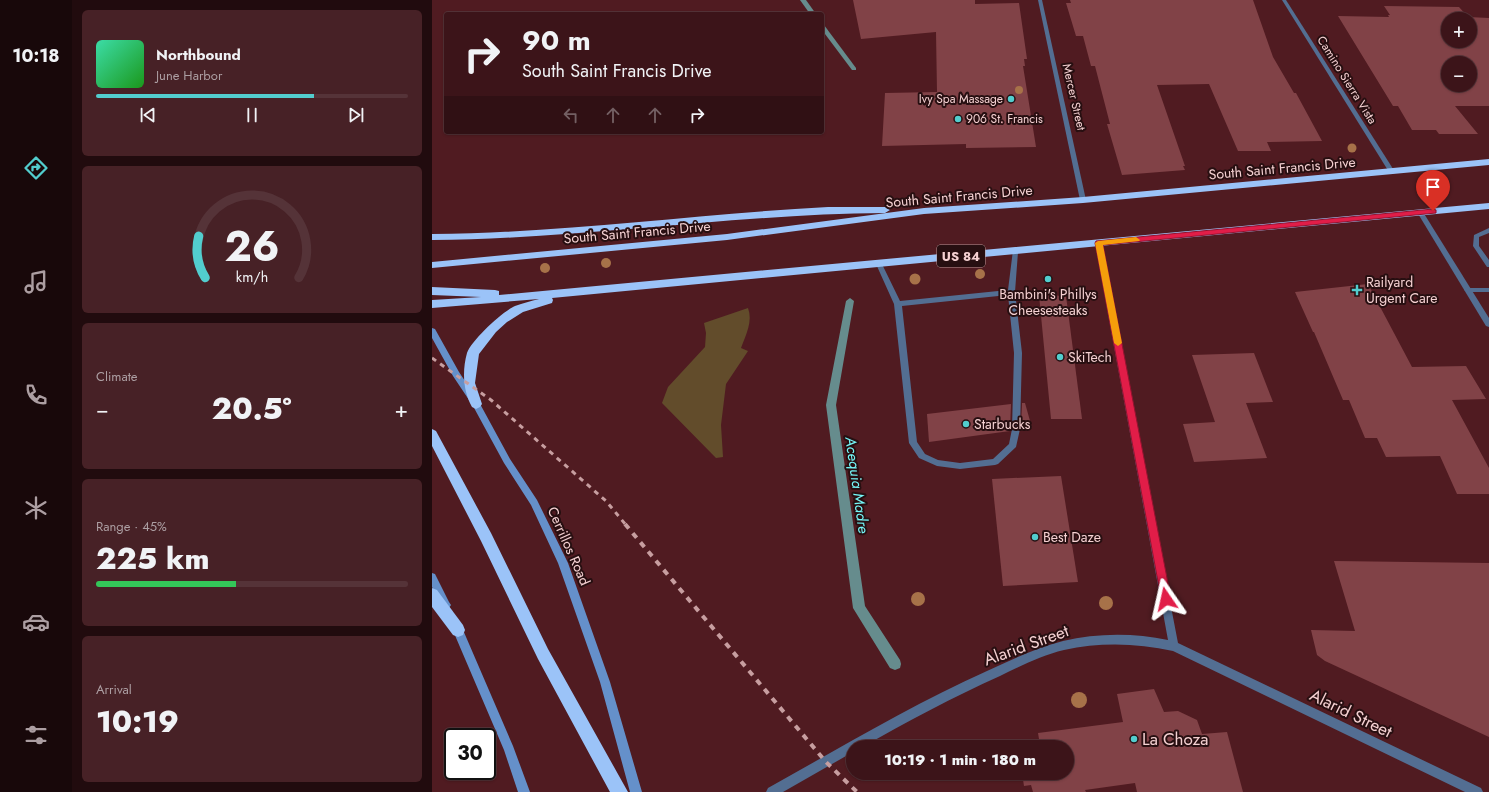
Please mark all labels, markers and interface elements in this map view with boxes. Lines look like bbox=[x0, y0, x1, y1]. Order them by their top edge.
map controls bbox=[1441, 12, 1477, 92]
button: + bbox=[1441, 12, 1477, 48]
text: 90 m bbox=[522, 20, 591, 61]
icon: right bbox=[456, 28, 508, 80]
street label: Camino Sierra Vista bbox=[1313, 32, 1381, 128]
text: 10:18 bbox=[12, 43, 60, 69]
text: Northbound bbox=[156, 44, 241, 66]
button: − bbox=[1441, 56, 1477, 92]
text: South Saint Francis Drive bbox=[522, 58, 712, 84]
street label: Mercer Street bbox=[1058, 62, 1090, 132]
text: June Harbor bbox=[156, 66, 222, 85]
place label: Ivy Spa Massage bbox=[919, 90, 1003, 108]
marker: Ivy Spa Massage bbox=[1006, 94, 1016, 104]
icon: previous bbox=[137, 104, 159, 126]
icon: pause bbox=[241, 104, 263, 126]
icon: next bbox=[345, 104, 367, 126]
icon: left bbox=[560, 104, 582, 126]
icon: ahead bbox=[602, 104, 624, 126]
icon: ahead bbox=[644, 104, 666, 126]
icon: right bbox=[686, 104, 708, 126]
place label: 906 St. Francis bbox=[966, 110, 1043, 128]
marker: 906 St. Francis bbox=[953, 114, 963, 124]
street label: South Saint Francis Drive bbox=[1208, 152, 1356, 184]
icon: directions bbox=[22, 154, 50, 182]
pin bbox=[1416, 170, 1450, 211]
icon: arrive bbox=[1422, 176, 1444, 198]
street label: South Saint Francis Drive bbox=[885, 180, 1033, 212]
text: 26 bbox=[224, 215, 280, 276]
street label: South Saint Francis Drive bbox=[563, 216, 711, 248]
road number: US 84 bbox=[937, 245, 985, 267]
text: km/h bbox=[236, 266, 268, 286]
icon: music bbox=[22, 268, 50, 296]
place label: Railyard Urgent Care bbox=[1366, 272, 1438, 308]
marker: Bambini's Phillys Cheesesteaks bbox=[1043, 274, 1053, 284]
place label: Bambini's Phillys Cheesesteaks bbox=[999, 284, 1097, 320]
marker: Railyard Urgent Care bbox=[1351, 284, 1363, 296]
place label: SkiTech bbox=[1068, 347, 1112, 367]
marker: SkiTech bbox=[1055, 352, 1065, 362]
text: Climate bbox=[96, 367, 137, 386]
icon: phone bbox=[22, 381, 50, 409]
text: 20.5° bbox=[212, 387, 292, 430]
text: − bbox=[96, 393, 109, 425]
text: + bbox=[394, 393, 408, 425]
place label: Starbucks bbox=[974, 414, 1031, 434]
marker: Starbucks bbox=[961, 419, 971, 429]
water label: Acequia Madre bbox=[839, 434, 875, 535]
icon: climate bbox=[22, 494, 50, 522]
street label: Cerrillos Road bbox=[543, 503, 595, 589]
text: Range · 45% bbox=[96, 517, 167, 536]
place label: Best Daze bbox=[1043, 527, 1101, 547]
marker: Best Daze bbox=[1030, 532, 1040, 542]
text: 225 km bbox=[96, 537, 210, 580]
position arrow bbox=[1145, 578, 1187, 620]
icon: car bbox=[22, 608, 50, 636]
street label: Alarid Street bbox=[980, 619, 1072, 671]
text: Arrival bbox=[96, 680, 132, 699]
street label: Alarid Street bbox=[1306, 683, 1396, 743]
text: 10:19 bbox=[96, 700, 179, 743]
icon: filters bbox=[22, 721, 50, 749]
place label: La Choza bbox=[1142, 727, 1209, 751]
speed limit sign: 30 bbox=[444, 728, 496, 780]
marker: La Choza bbox=[1129, 734, 1139, 744]
text: 10:19 · 1 min · 180 m bbox=[884, 749, 1036, 771]

